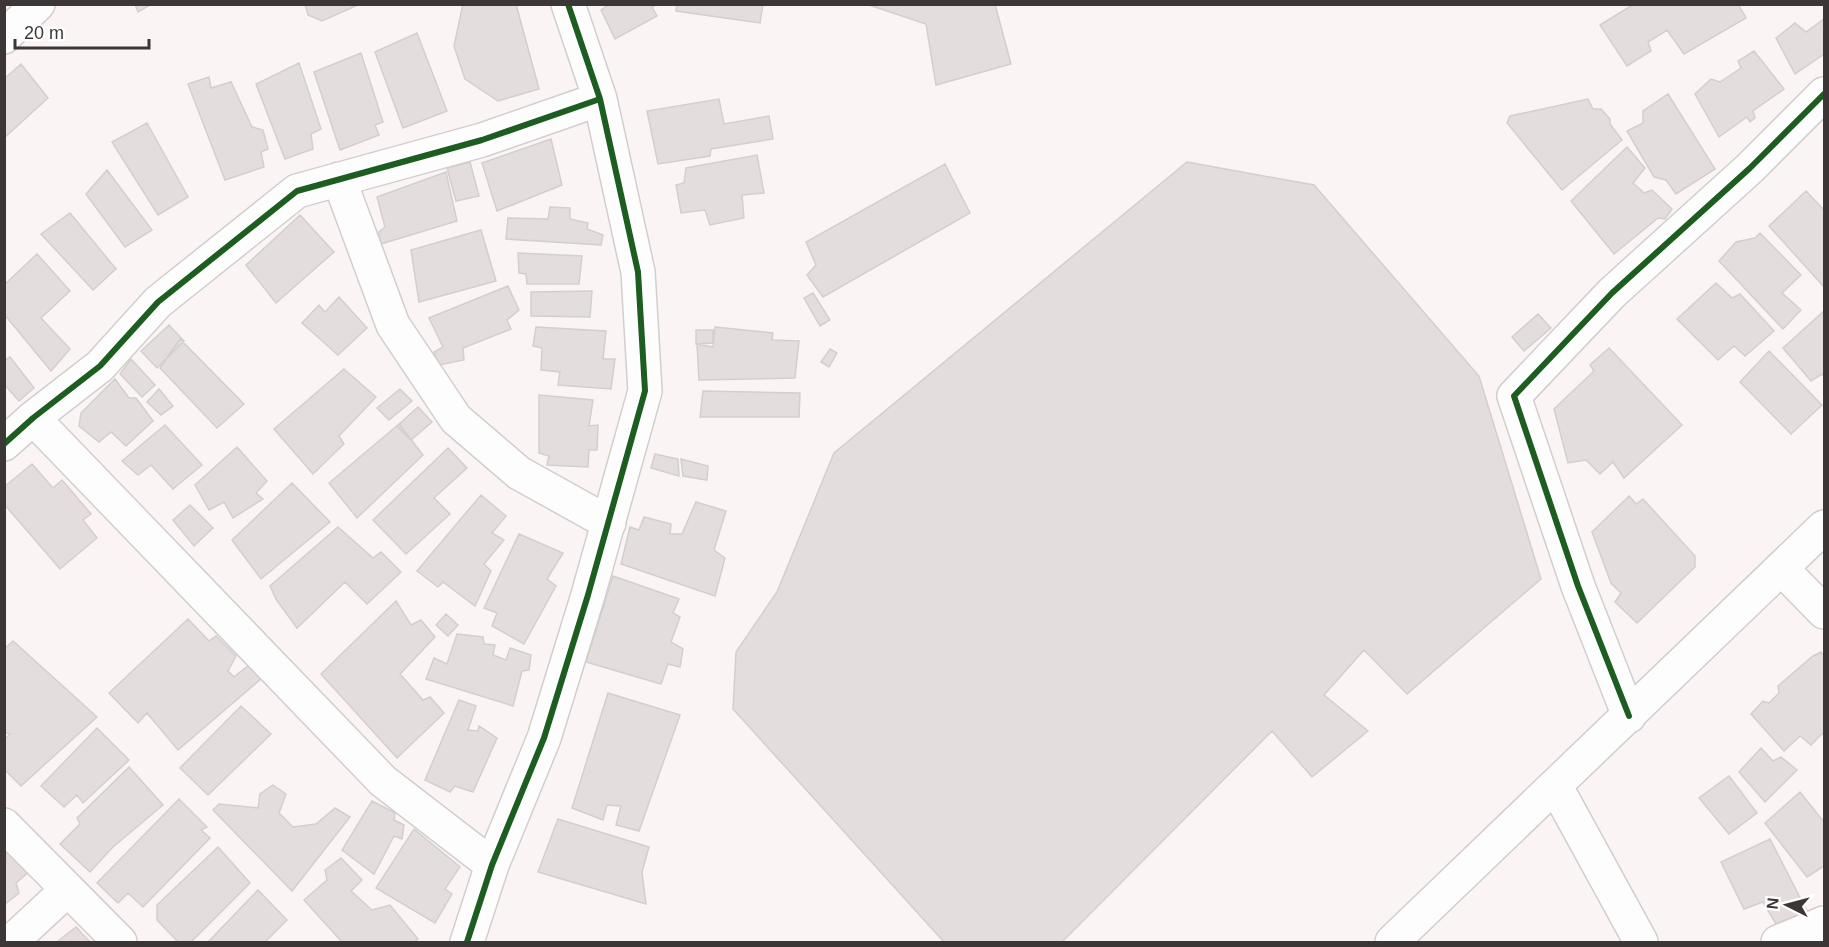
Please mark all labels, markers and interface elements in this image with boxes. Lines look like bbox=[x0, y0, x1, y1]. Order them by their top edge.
scale bar bbox=[15, 12, 148, 50]
text: 20 m bbox=[24, 23, 64, 43]
north arrow bbox=[1757, 875, 1817, 935]
text: N bbox=[1764, 897, 1782, 910]

